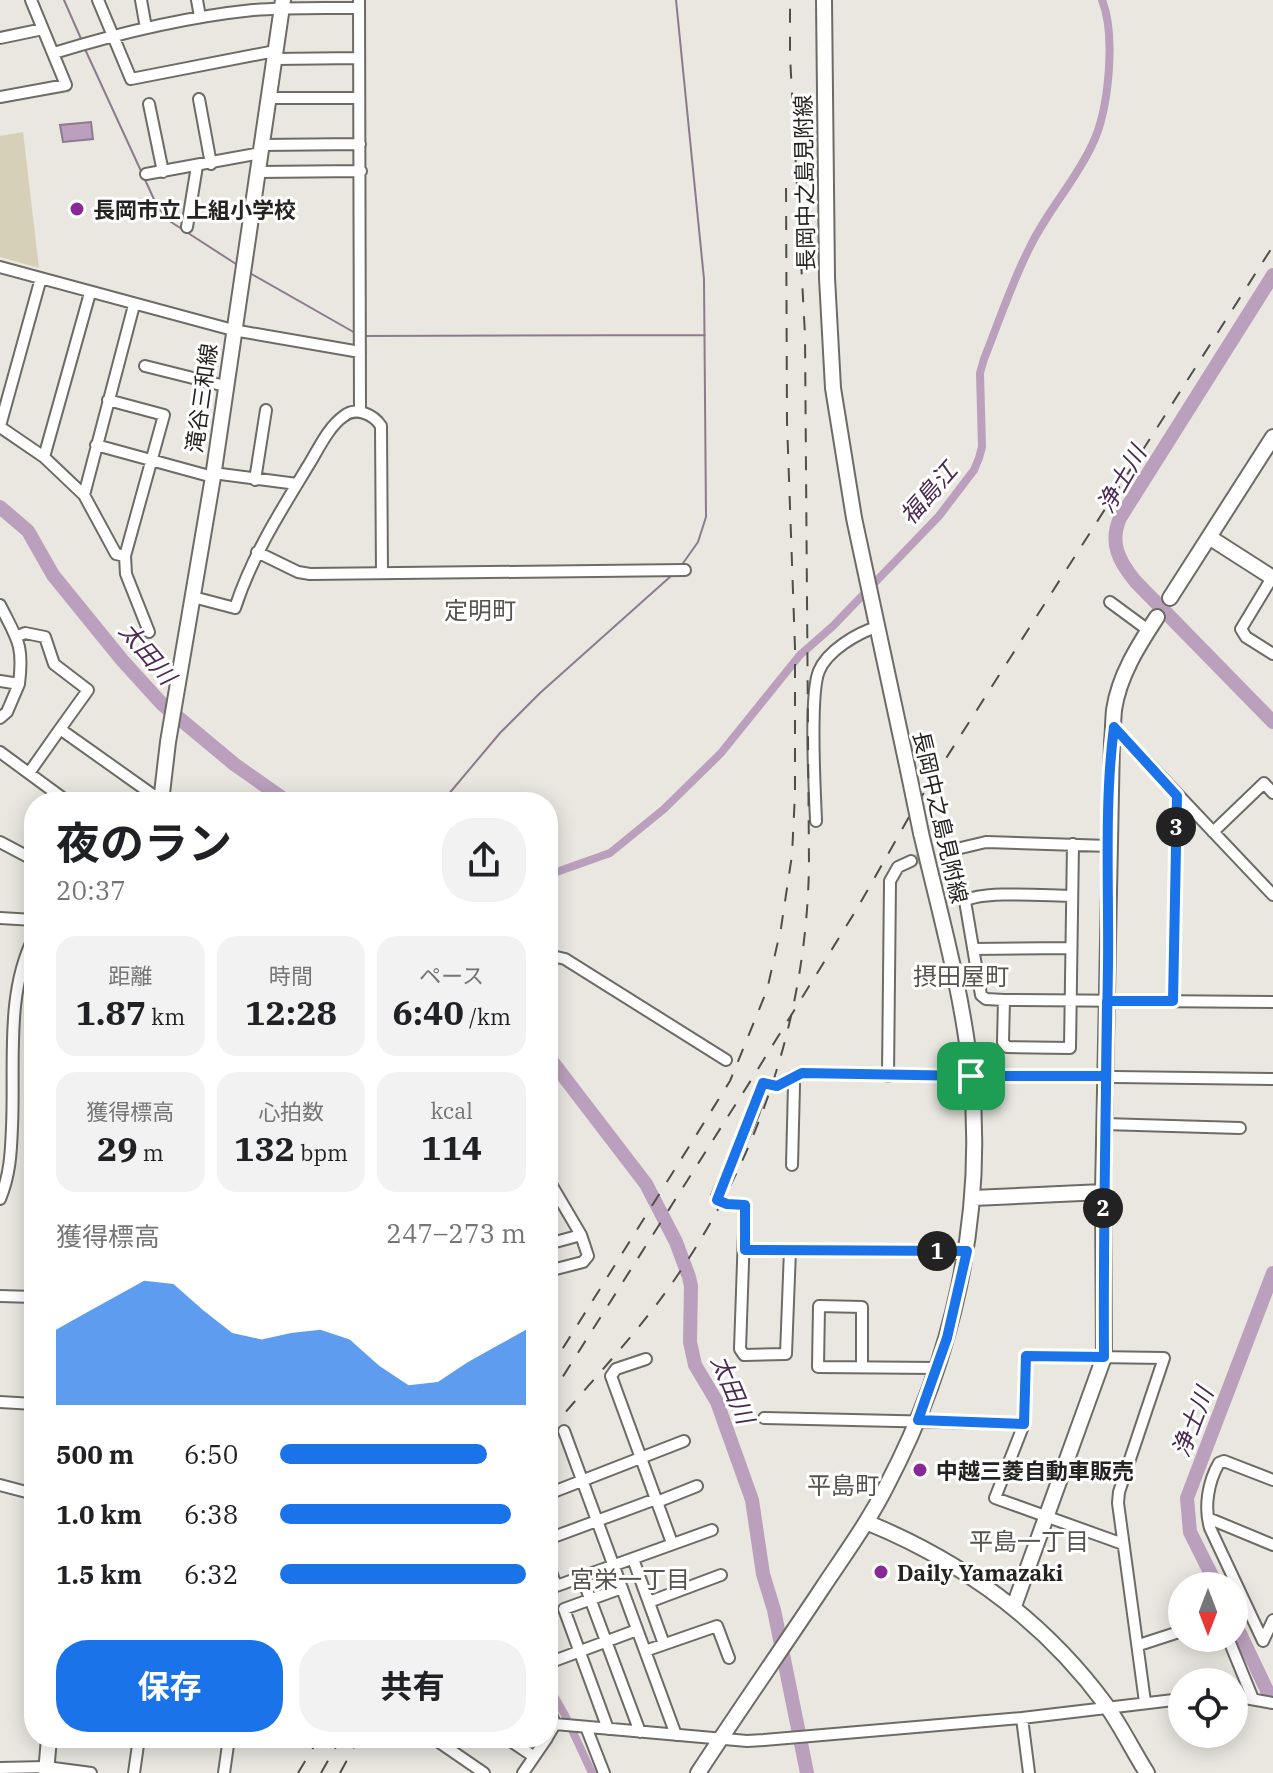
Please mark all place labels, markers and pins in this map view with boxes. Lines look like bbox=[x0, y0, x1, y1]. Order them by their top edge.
place label: 長岡市立 上組小学校 bbox=[93, 195, 296, 224]
marker: 長岡市立 上組小学校 bbox=[68, 200, 86, 218]
pin: 3 bbox=[1156, 807, 1196, 847]
pin bbox=[937, 1042, 1005, 1110]
pin: 2 bbox=[1083, 1188, 1123, 1228]
pin: 1 bbox=[917, 1231, 957, 1271]
place label: 中越三菱自動車販売 bbox=[936, 1456, 1134, 1485]
marker: 中越三菱自動車販売 bbox=[911, 1461, 929, 1479]
place label: Daily Yamazaki bbox=[897, 1558, 1063, 1587]
marker: Daily Yamazaki bbox=[872, 1563, 890, 1581]

